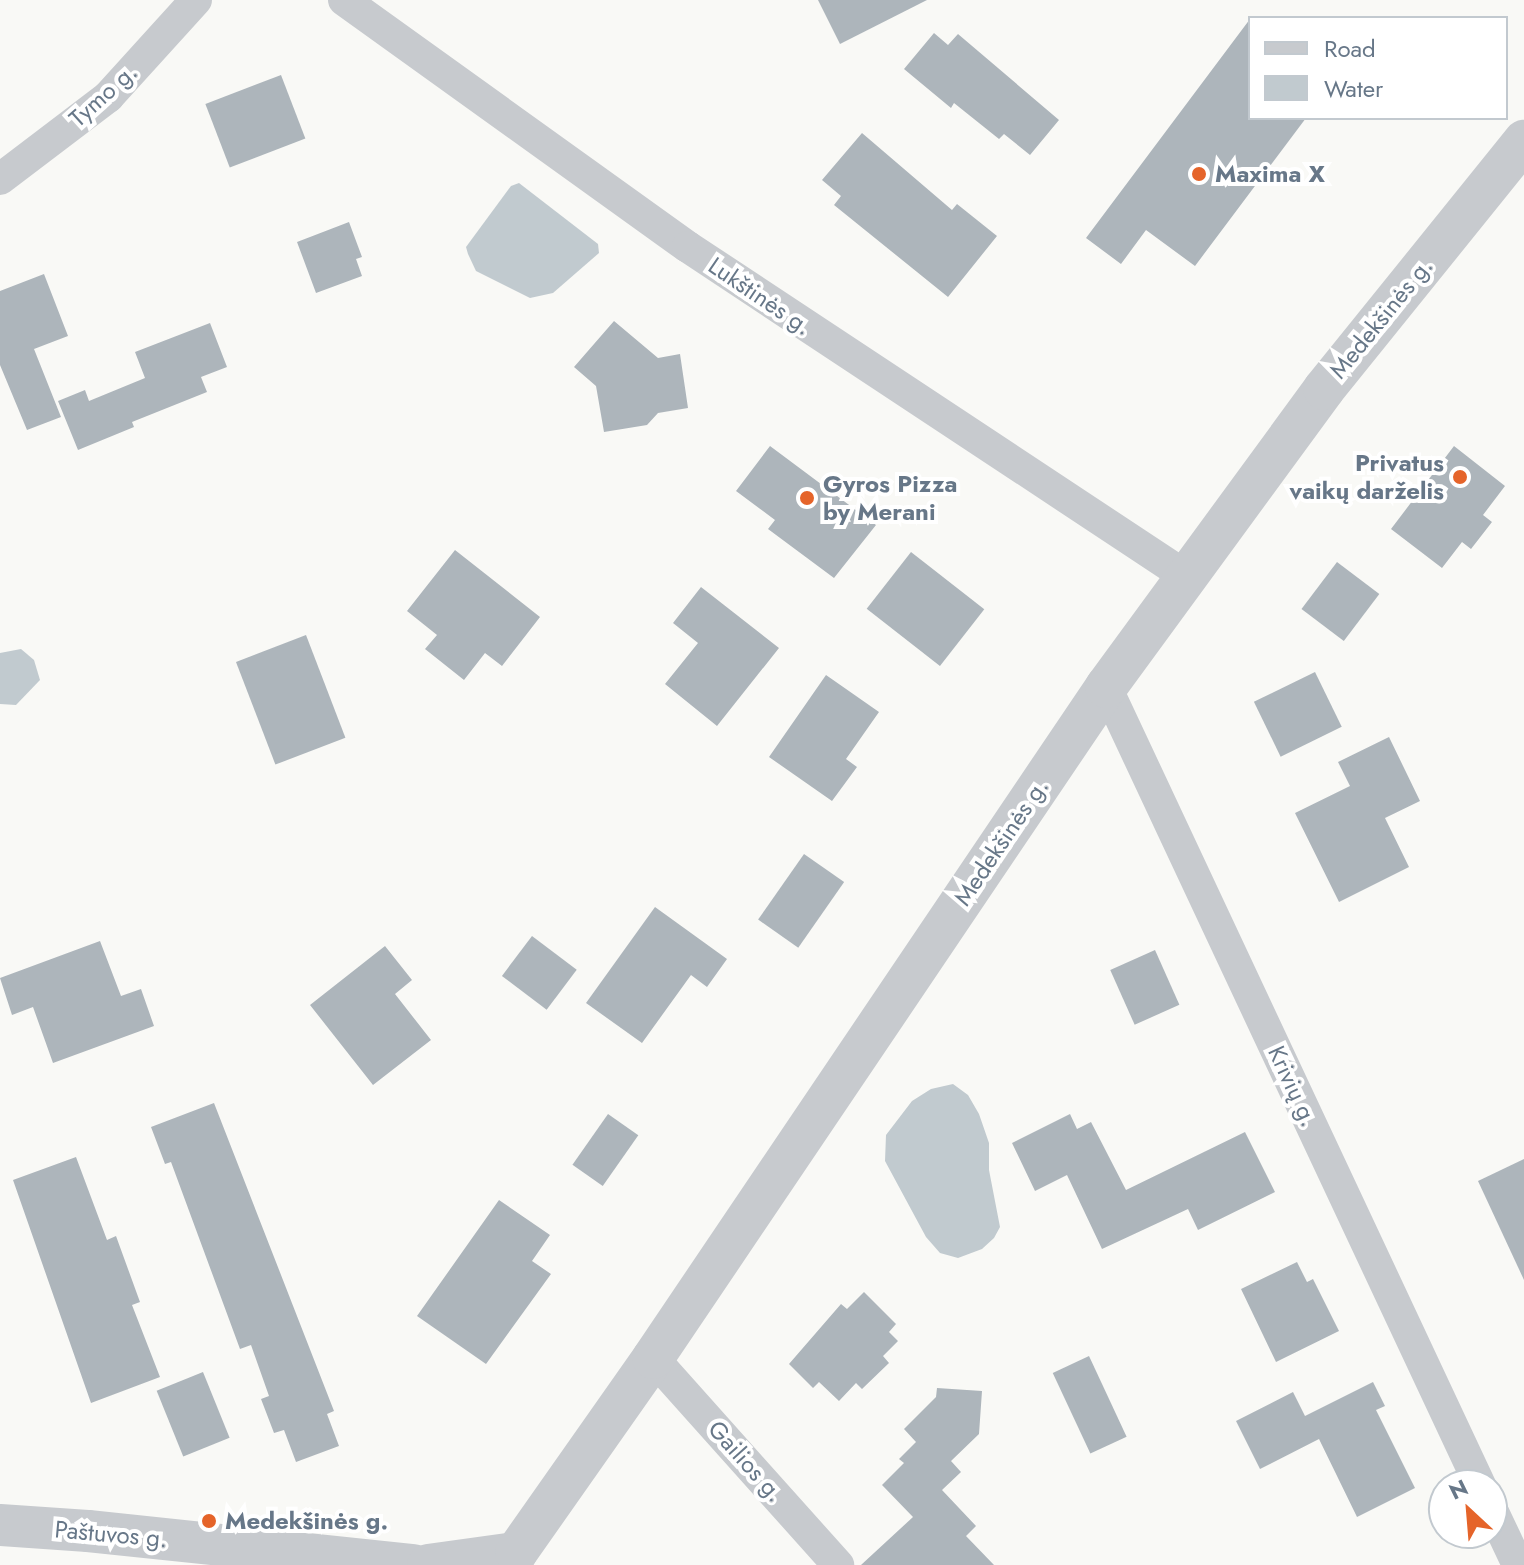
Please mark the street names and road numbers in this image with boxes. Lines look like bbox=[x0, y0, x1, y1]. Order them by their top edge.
street label: Tymo g. bbox=[63, 57, 143, 133]
street label: Lukštinės g. bbox=[703, 251, 817, 341]
street label: Medekšinės g. bbox=[1324, 252, 1438, 384]
street label: Medekšinės g. bbox=[948, 773, 1054, 911]
street label: Krivių g. bbox=[1262, 1041, 1324, 1131]
street label: Gailios g. bbox=[702, 1415, 790, 1507]
street label: Paštuvos g. bbox=[53, 1515, 169, 1553]

